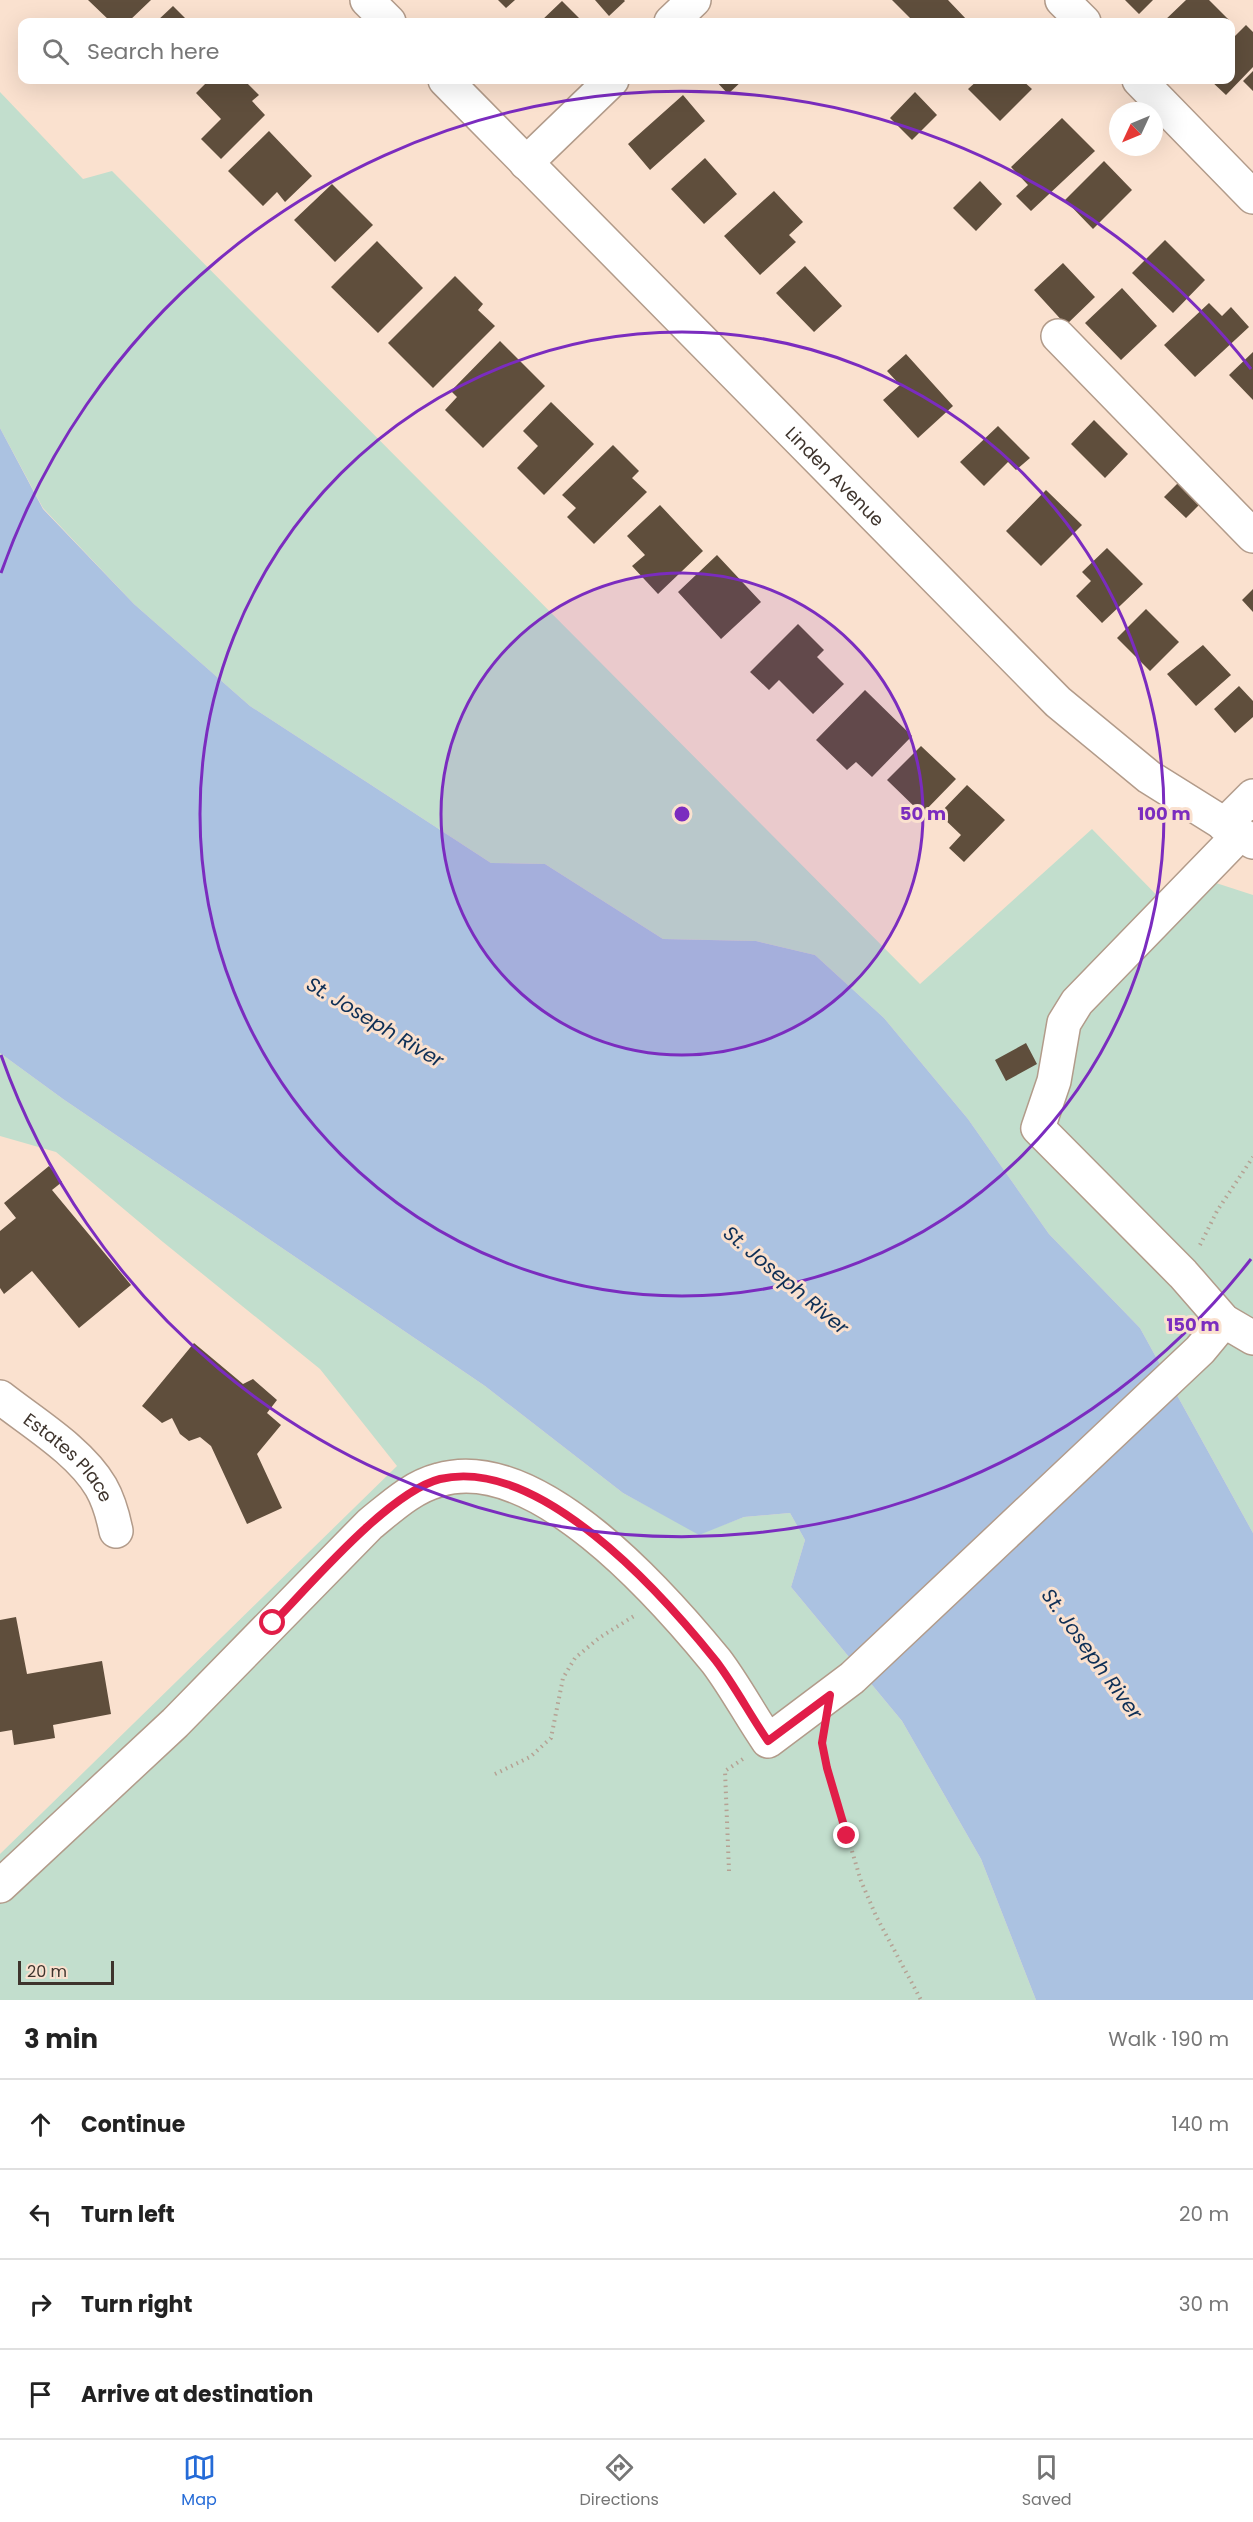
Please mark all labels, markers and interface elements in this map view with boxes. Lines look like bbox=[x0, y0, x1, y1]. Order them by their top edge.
search box bbox=[18, 18, 1235, 84]
icon: search bbox=[39, 35, 72, 68]
text: Search here bbox=[87, 36, 220, 67]
north arrow bbox=[1109, 102, 1163, 156]
street label: Linden Avenue bbox=[780, 421, 890, 531]
text: 50 m bbox=[900, 801, 946, 826]
text: 100 m bbox=[1137, 801, 1191, 826]
centre of rings bbox=[672, 804, 692, 824]
water label: St. Joseph River bbox=[301, 970, 449, 1074]
water label: St. Joseph River bbox=[717, 1219, 855, 1341]
text: 150 m bbox=[1166, 1312, 1220, 1337]
street label: Estates Place bbox=[19, 1406, 119, 1506]
water label: St. Joseph River bbox=[1035, 1583, 1149, 1726]
route start bbox=[259, 1609, 285, 1635]
route end bbox=[833, 1822, 859, 1848]
scale bar bbox=[18, 1958, 114, 1986]
text: 20 m bbox=[27, 1960, 67, 1983]
text: 3 min bbox=[24, 2021, 98, 2057]
text: Walk · 190 m bbox=[1108, 2025, 1229, 2053]
icon: ahead bbox=[24, 2108, 57, 2141]
text: Continue bbox=[81, 2109, 185, 2140]
text: 140 m bbox=[1172, 2110, 1229, 2138]
icon: left bbox=[24, 2198, 57, 2231]
text: Turn left bbox=[81, 2199, 175, 2230]
text: 20 m bbox=[1179, 2200, 1229, 2228]
icon: right bbox=[24, 2288, 57, 2321]
text: Turn right bbox=[81, 2289, 192, 2320]
text: 30 m bbox=[1179, 2290, 1229, 2318]
icon: arrive bbox=[24, 2378, 57, 2411]
text: Arrive at destination bbox=[81, 2379, 313, 2410]
tab: Map bbox=[181, 2451, 217, 2512]
tab: Directions bbox=[580, 2451, 659, 2512]
tab: Saved bbox=[1022, 2451, 1072, 2512]

